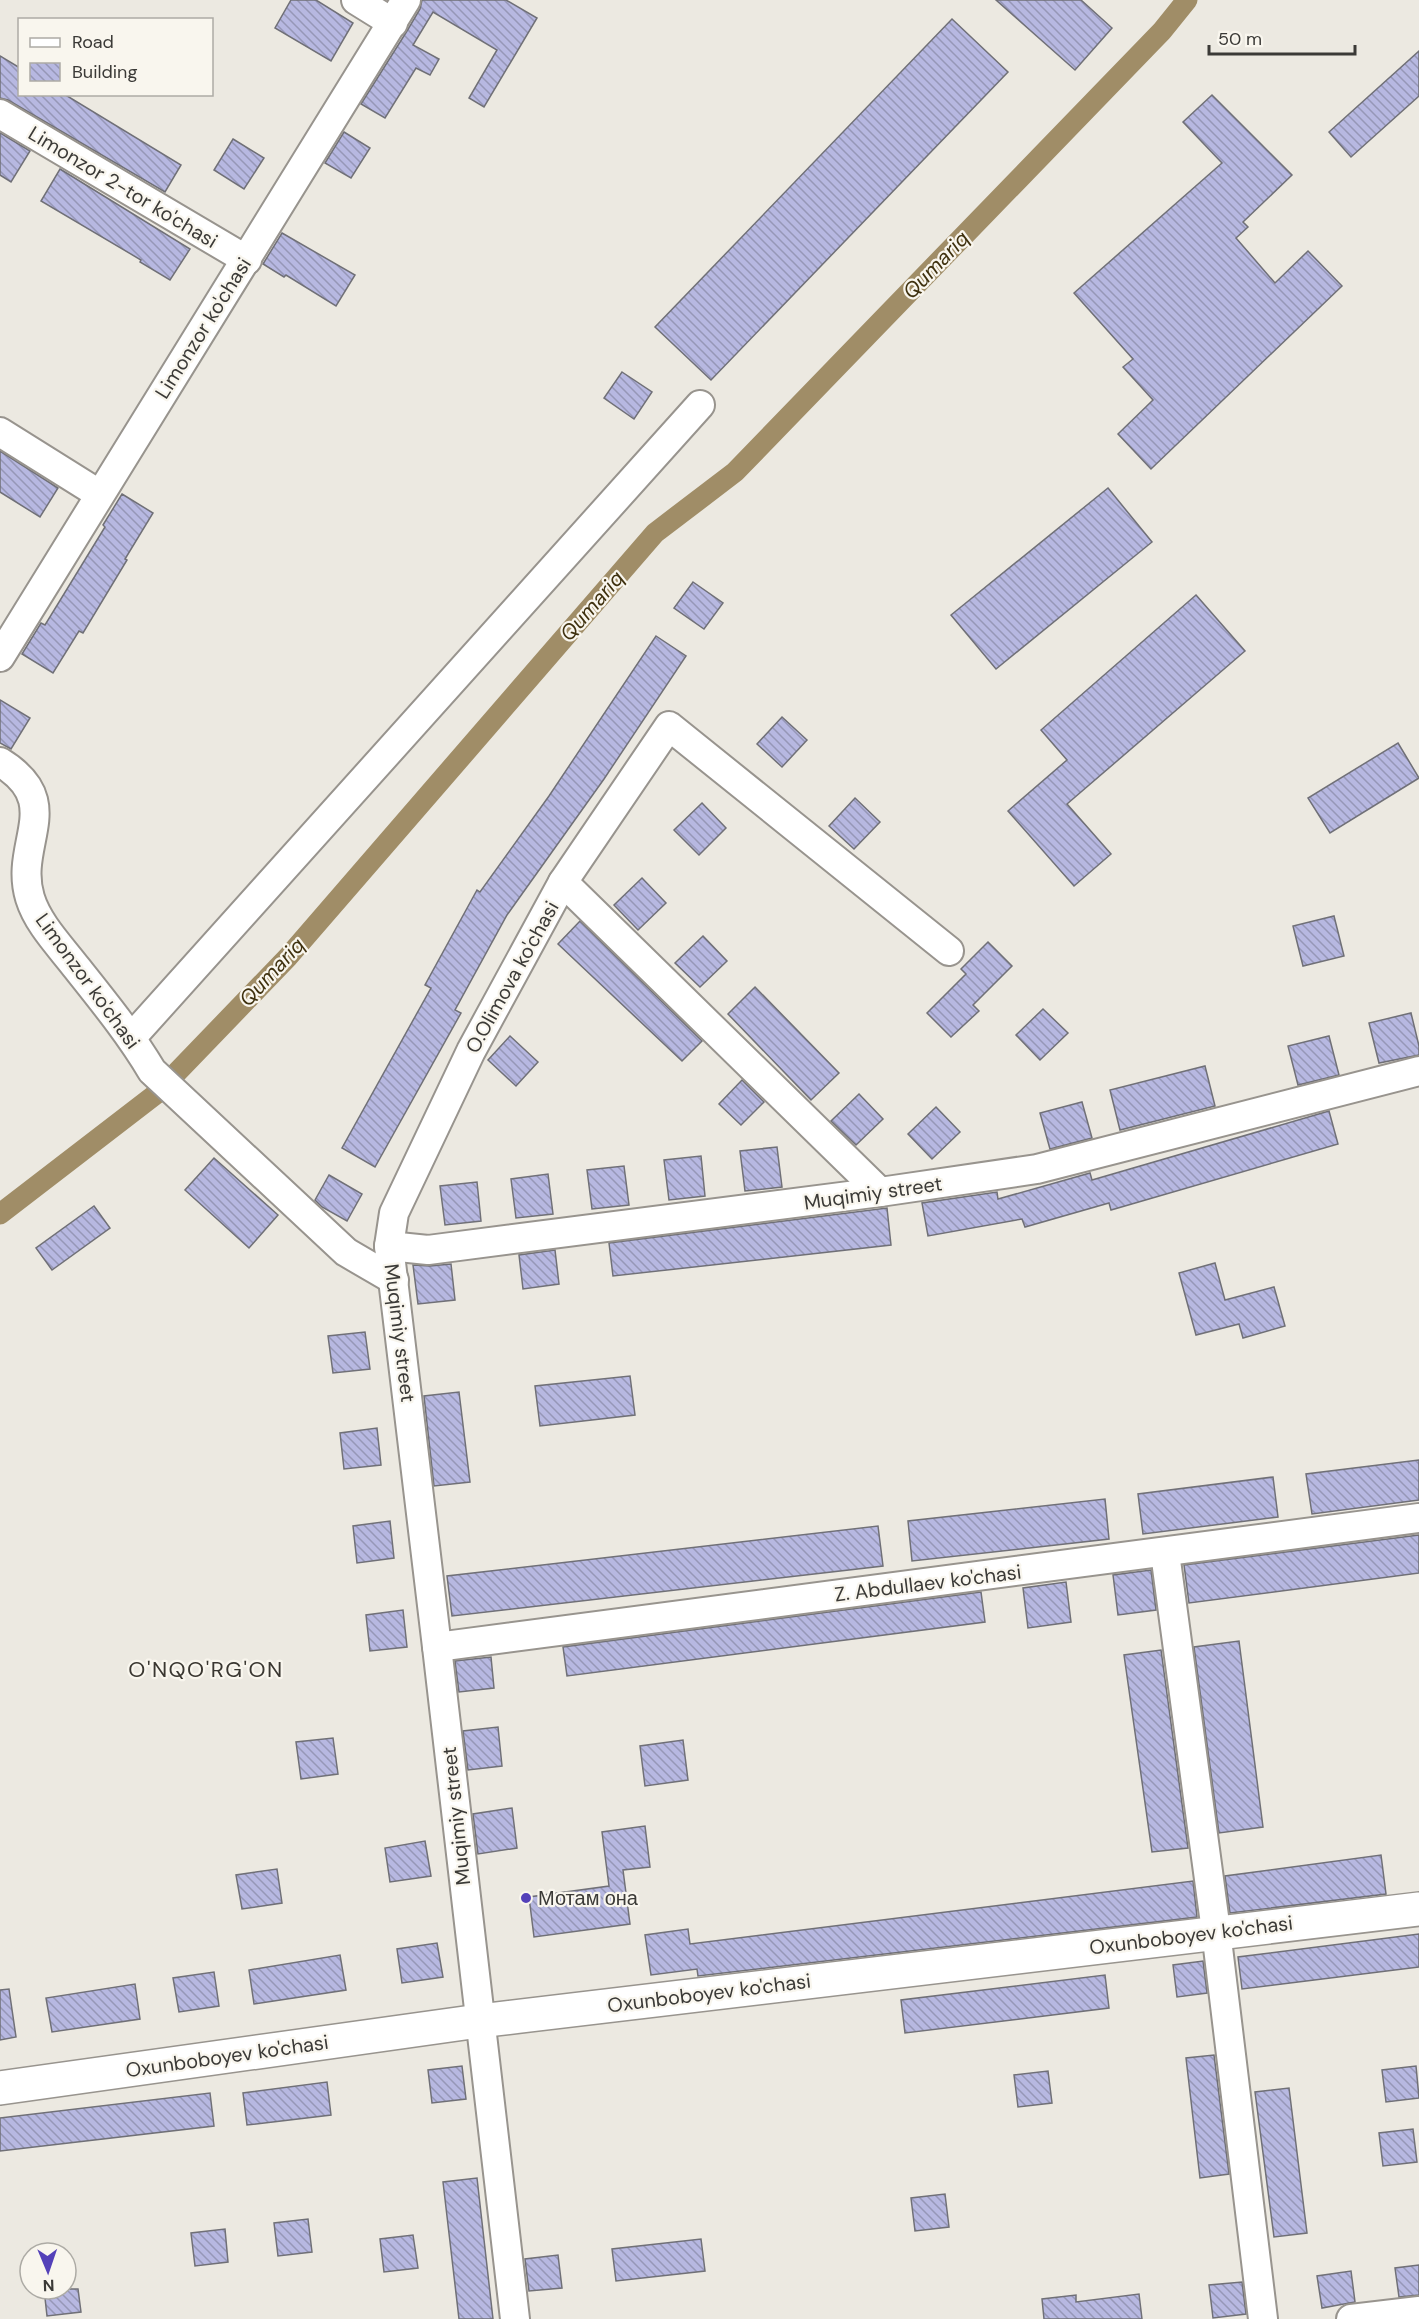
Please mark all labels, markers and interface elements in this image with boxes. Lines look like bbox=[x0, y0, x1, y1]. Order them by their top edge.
legend bbox=[18, 18, 213, 96]
scale bar bbox=[1209, 18, 1354, 56]
text: 50 m bbox=[1218, 27, 1262, 51]
text: Road bbox=[72, 30, 114, 54]
text: Building bbox=[72, 60, 137, 84]
street label: Limonzor 2-tor ko'chasi bbox=[24, 120, 222, 254]
water label: Qumariq bbox=[897, 225, 975, 305]
street label: Limonzor ko'chasi bbox=[149, 253, 257, 403]
water label: Qumariq bbox=[554, 565, 630, 647]
street label: O.Olimova ko'chasi bbox=[459, 896, 565, 1058]
street label: Limonzor ko'chasi bbox=[30, 908, 146, 1054]
water label: Qumariq bbox=[233, 932, 311, 1012]
street label: Muqimiy street bbox=[802, 1170, 944, 1216]
street label: Muqimiy street bbox=[379, 1262, 421, 1404]
street label: Z. Abdullaev ko'chasi bbox=[833, 1559, 1023, 1607]
district label: O'NQO'RG'ON bbox=[128, 1655, 284, 1684]
street label: Muqimiy street bbox=[436, 1745, 476, 1887]
place label: Мотам она bbox=[538, 1885, 639, 1911]
marker: Мотам она bbox=[519, 1891, 533, 1905]
street label: Oxunboboyev ko'chasi bbox=[1088, 1910, 1294, 1960]
street label: Oxunboboyev ko'chasi bbox=[606, 1968, 812, 2018]
street label: Oxunboboyev ko'chasi bbox=[124, 2029, 330, 2083]
north arrow bbox=[18, 2241, 78, 2301]
text: N bbox=[42, 2275, 55, 2296]

